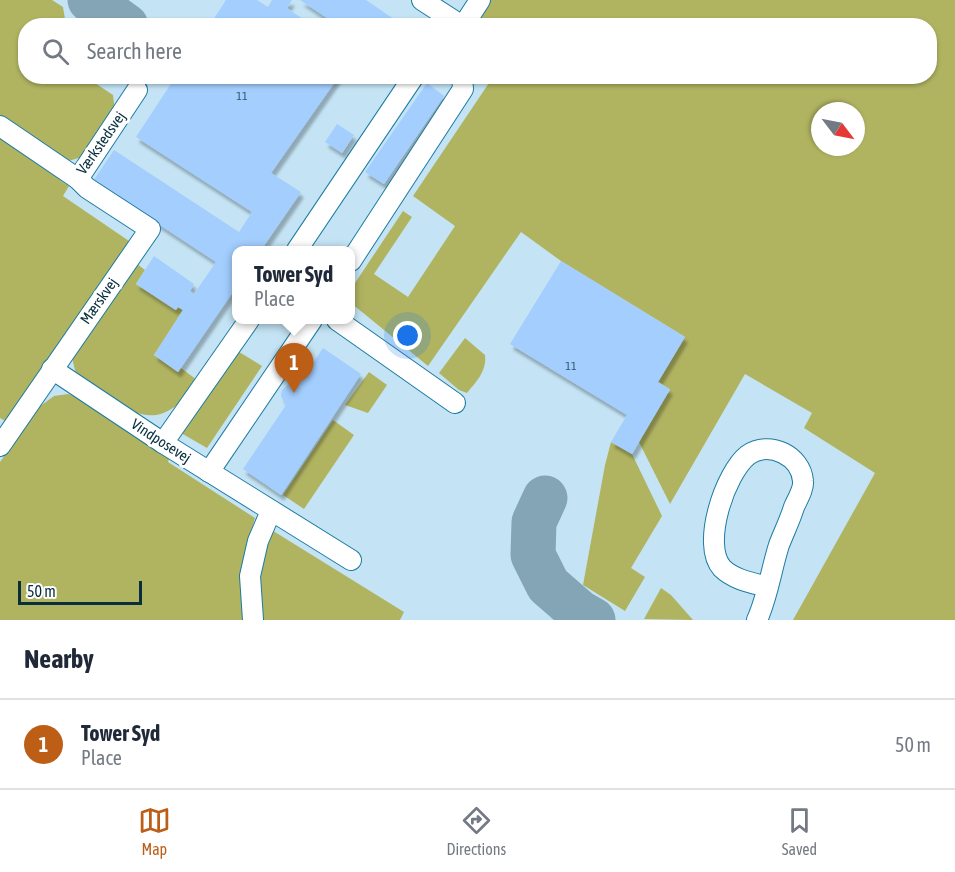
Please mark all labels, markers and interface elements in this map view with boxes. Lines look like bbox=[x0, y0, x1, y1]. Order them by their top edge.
search box bbox=[18, 18, 937, 84]
icon: search bbox=[39, 35, 72, 68]
text: Search here bbox=[87, 38, 182, 64]
house number: 11 bbox=[236, 89, 248, 103]
north arrow bbox=[811, 102, 865, 156]
street label: Værkstedsvej bbox=[73, 108, 128, 177]
popup bbox=[232, 246, 355, 324]
text: Tower Syd bbox=[254, 261, 333, 287]
street label: Mærskvej bbox=[77, 274, 121, 327]
text: Place bbox=[254, 287, 295, 310]
your location bbox=[393, 321, 422, 350]
pin: 1 bbox=[274, 344, 314, 393]
house number: 11 bbox=[565, 359, 577, 373]
street label: Vindposevej bbox=[128, 415, 194, 466]
scale bar bbox=[18, 578, 142, 606]
text: 50 m bbox=[27, 582, 56, 600]
text: Nearby bbox=[24, 644, 94, 674]
text: Tower Syd bbox=[81, 720, 160, 746]
text: 1 bbox=[39, 733, 48, 756]
text: 50 m bbox=[895, 733, 931, 756]
text: Place bbox=[81, 746, 122, 769]
tab: Map bbox=[138, 804, 171, 858]
tab: Directions bbox=[446, 804, 506, 858]
tab: Saved bbox=[782, 804, 817, 858]

